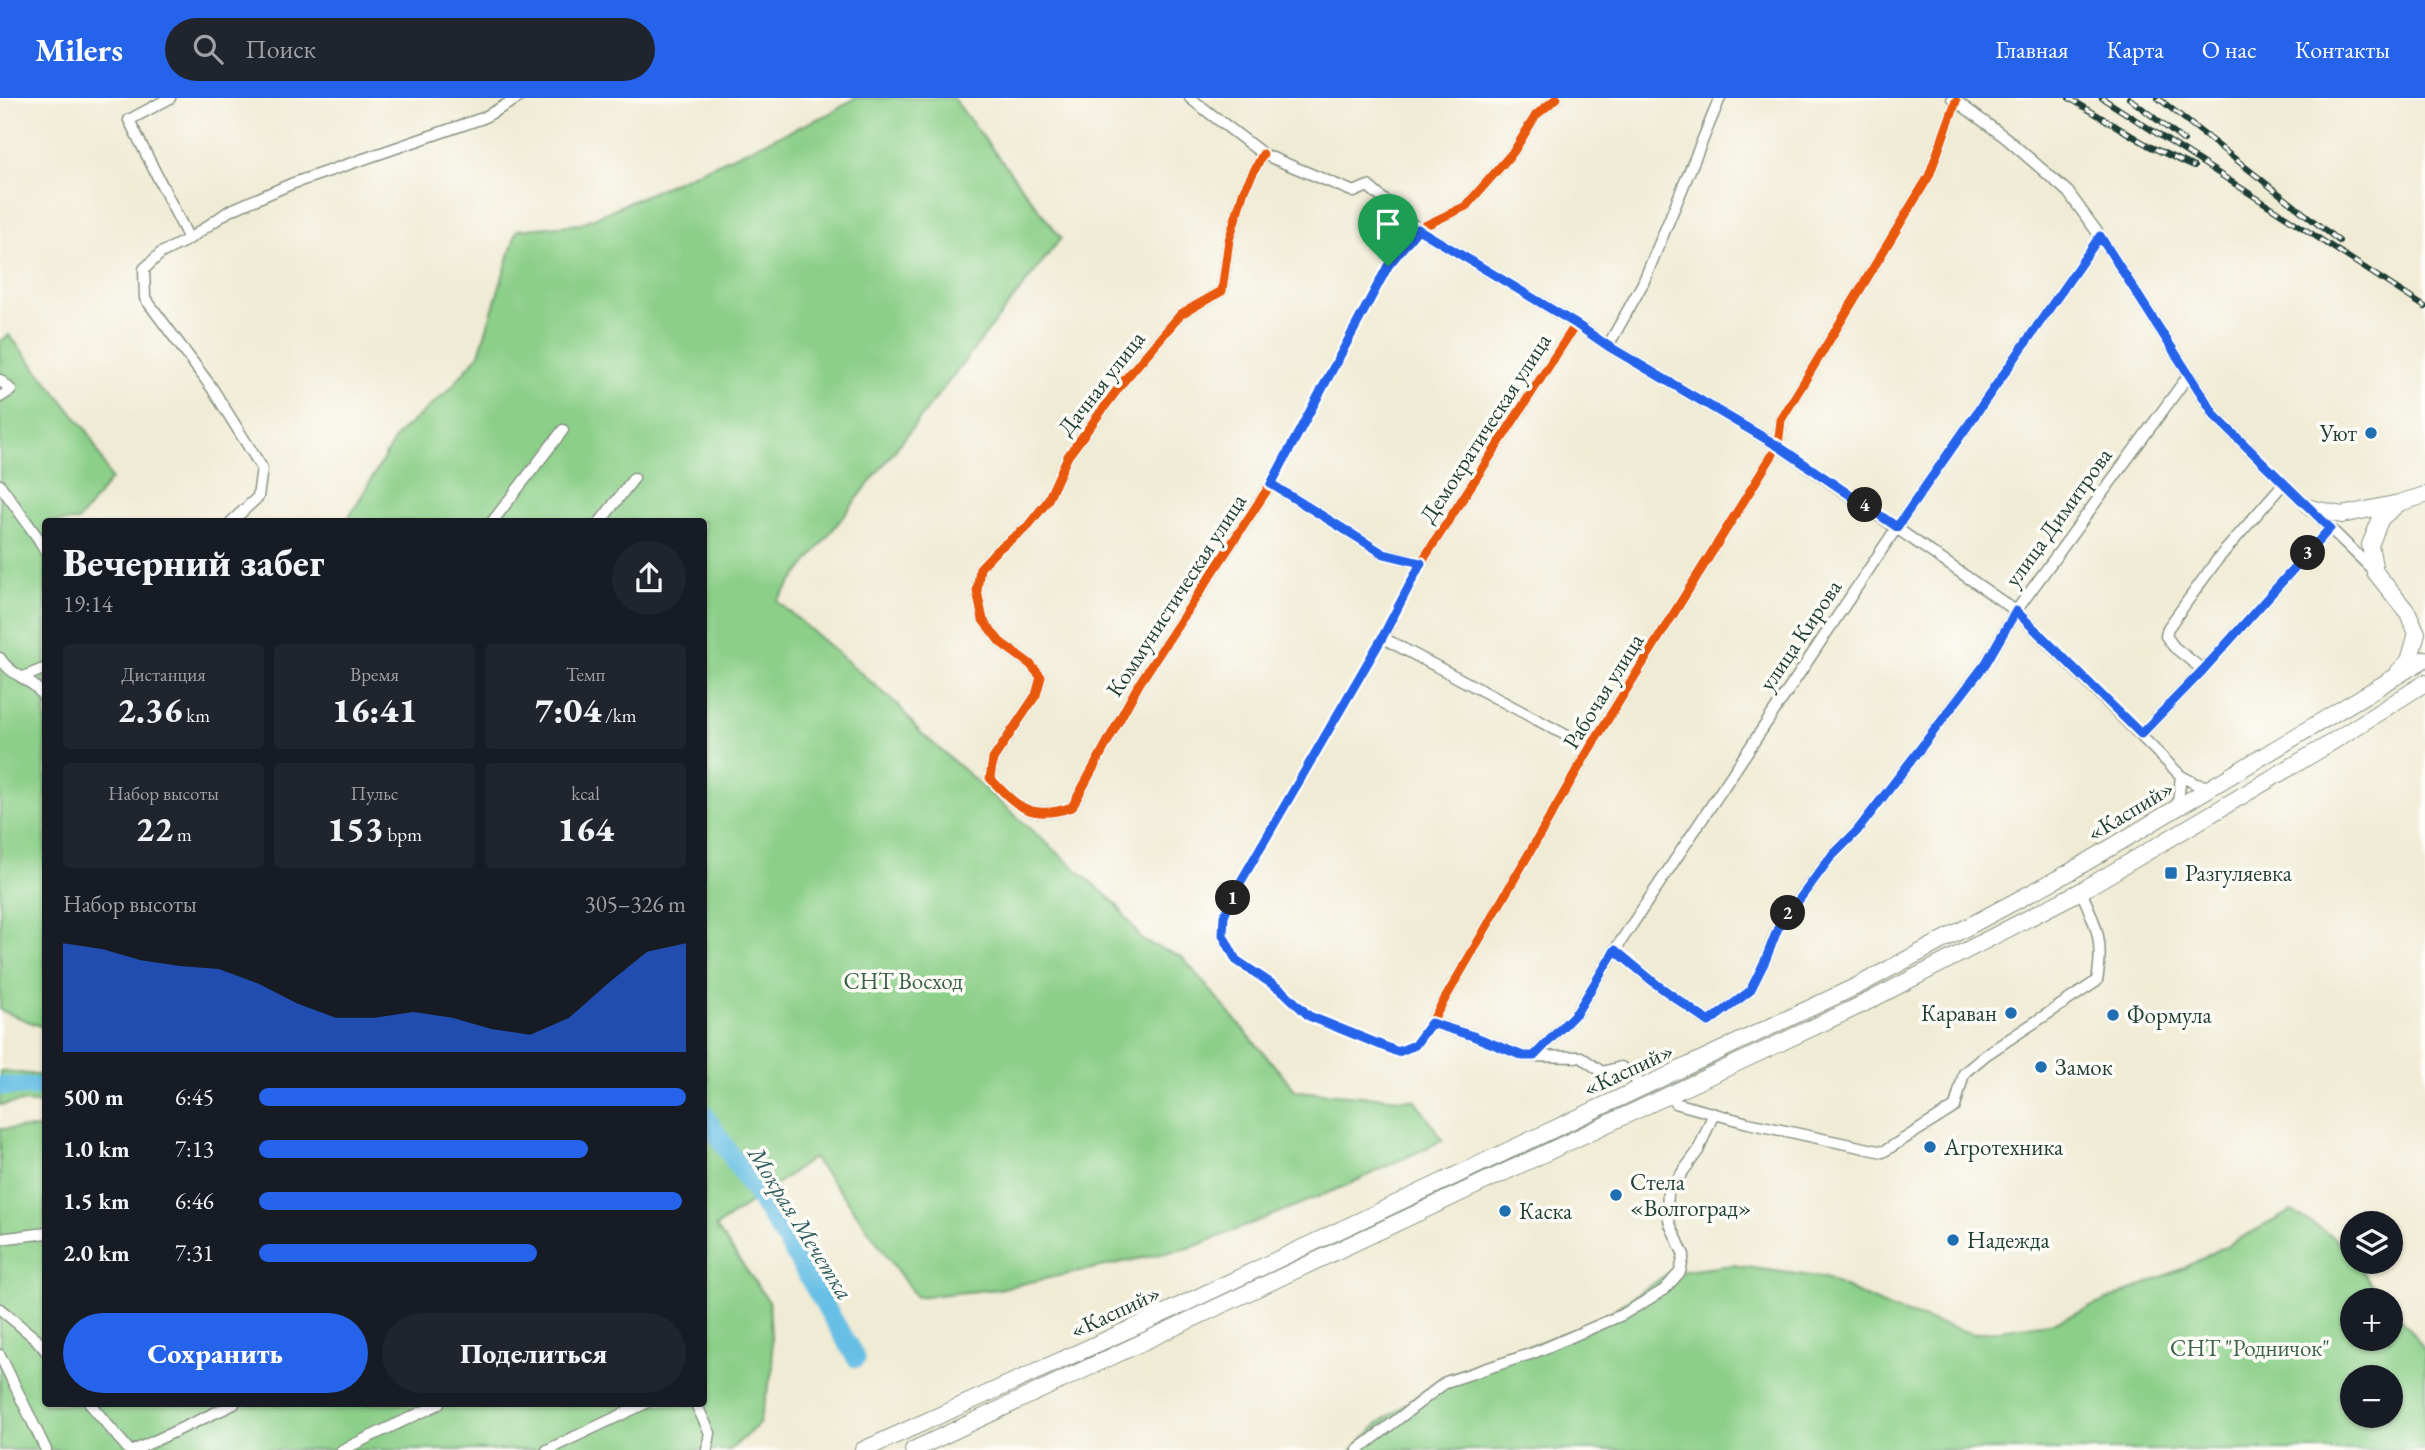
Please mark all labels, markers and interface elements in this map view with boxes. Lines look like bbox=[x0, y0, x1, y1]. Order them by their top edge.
search box bbox=[165, 18, 655, 81]
text: Milers bbox=[35, 28, 123, 71]
icon: search bbox=[189, 30, 227, 68]
text: Поиск bbox=[245, 32, 316, 66]
text: Главная bbox=[1995, 34, 2069, 65]
text: Карта bbox=[2107, 34, 2164, 65]
text: О нас bbox=[2202, 34, 2257, 65]
text: Контакты bbox=[2295, 34, 2390, 65]
pin bbox=[1358, 194, 1418, 266]
icon: arrive bbox=[1369, 205, 1407, 243]
street label: Дачная улица bbox=[1051, 324, 1152, 441]
street label: Демократическая улица bbox=[1412, 327, 1558, 529]
place label: Уют bbox=[2319, 418, 2358, 448]
marker: Уют bbox=[2363, 425, 2379, 441]
street label: улица Димитрова bbox=[1997, 441, 2119, 593]
street label: Коммунистическая улица bbox=[1099, 487, 1253, 702]
pin: 4 bbox=[1848, 488, 1882, 522]
text: 4 bbox=[1859, 492, 1870, 517]
pin: 3 bbox=[2290, 536, 2326, 570]
text: Вечерний забег bbox=[63, 538, 324, 587]
text: 3 bbox=[2302, 540, 2313, 565]
button: share bbox=[612, 541, 686, 615]
street label: улица Кирова bbox=[1752, 573, 1849, 696]
text: 19:14 bbox=[63, 589, 113, 619]
street label: Рабочая улица bbox=[1556, 627, 1651, 754]
text: Дистанция bbox=[121, 662, 206, 687]
text: Время bbox=[350, 662, 399, 687]
text: Темп bbox=[566, 662, 605, 687]
text: 2.36 bbox=[117, 687, 183, 732]
text: 16:41 bbox=[332, 687, 417, 732]
text: 7:04 bbox=[535, 687, 601, 732]
text: km bbox=[183, 703, 210, 728]
text: /km bbox=[601, 703, 636, 728]
street label: «Каспий» bbox=[2081, 772, 2179, 848]
text: Набор высоты bbox=[108, 781, 219, 806]
text: Пульс bbox=[350, 781, 399, 806]
text: kcal bbox=[571, 781, 600, 806]
text: 22 bbox=[135, 806, 173, 851]
text: 153 bbox=[327, 806, 384, 851]
text: 164 bbox=[557, 806, 614, 851]
text: m bbox=[173, 822, 192, 847]
text: bpm bbox=[384, 822, 422, 847]
place label: Разгуляевка bbox=[2185, 858, 2293, 888]
marker: Разгуляевка bbox=[2163, 865, 2179, 881]
pin: 1 bbox=[1216, 880, 1250, 916]
text: 1 bbox=[1227, 885, 1238, 910]
text: Набор высоты bbox=[63, 889, 197, 919]
text: 305–326 m bbox=[585, 889, 686, 919]
pin: 2 bbox=[1770, 896, 1806, 930]
text: 2 bbox=[1782, 900, 1793, 925]
park label: СНТ Восход bbox=[843, 966, 963, 996]
place label: Караван bbox=[1921, 998, 1997, 1028]
place label: Формула bbox=[2127, 1000, 2213, 1030]
marker: Караван bbox=[2003, 1005, 2019, 1021]
marker: Формула bbox=[2105, 1007, 2121, 1023]
street label: «Каспий» bbox=[1578, 1035, 1678, 1103]
place label: Замок bbox=[2055, 1052, 2113, 1082]
marker: Замок bbox=[2033, 1059, 2049, 1075]
text: 500 m bbox=[63, 1082, 124, 1112]
text: 6:45 bbox=[175, 1082, 214, 1112]
place label: Агротехника bbox=[1943, 1132, 2064, 1162]
text: 1.0 km bbox=[63, 1134, 130, 1164]
text: 7:13 bbox=[175, 1134, 214, 1164]
water label: Мокрая Мечетка bbox=[740, 1139, 861, 1306]
marker: Агротехника bbox=[1922, 1139, 1938, 1155]
place label: Стела «Волгоград» bbox=[1630, 1167, 1752, 1223]
text: 1.5 km bbox=[63, 1186, 130, 1216]
text: 6:46 bbox=[175, 1186, 214, 1216]
marker: Стела «Волгоград» bbox=[1608, 1187, 1624, 1203]
place label: Каска bbox=[1519, 1196, 1573, 1226]
marker: Каска bbox=[1497, 1203, 1513, 1219]
map controls bbox=[2340, 1211, 2403, 1428]
button: layers bbox=[2340, 1211, 2403, 1274]
place label: Надежда bbox=[1967, 1225, 2050, 1255]
marker: Надежда bbox=[1945, 1232, 1961, 1248]
text: 2.0 km bbox=[63, 1238, 130, 1268]
text: 7:31 bbox=[175, 1238, 214, 1268]
street label: «Каспий» bbox=[1065, 1277, 1165, 1345]
button: + bbox=[2340, 1288, 2403, 1351]
button: Сохранить bbox=[63, 1313, 368, 1393]
button: Поделиться bbox=[382, 1313, 686, 1393]
park label: СНТ "Родничок" bbox=[2170, 1333, 2330, 1363]
button: − bbox=[2340, 1365, 2403, 1428]

